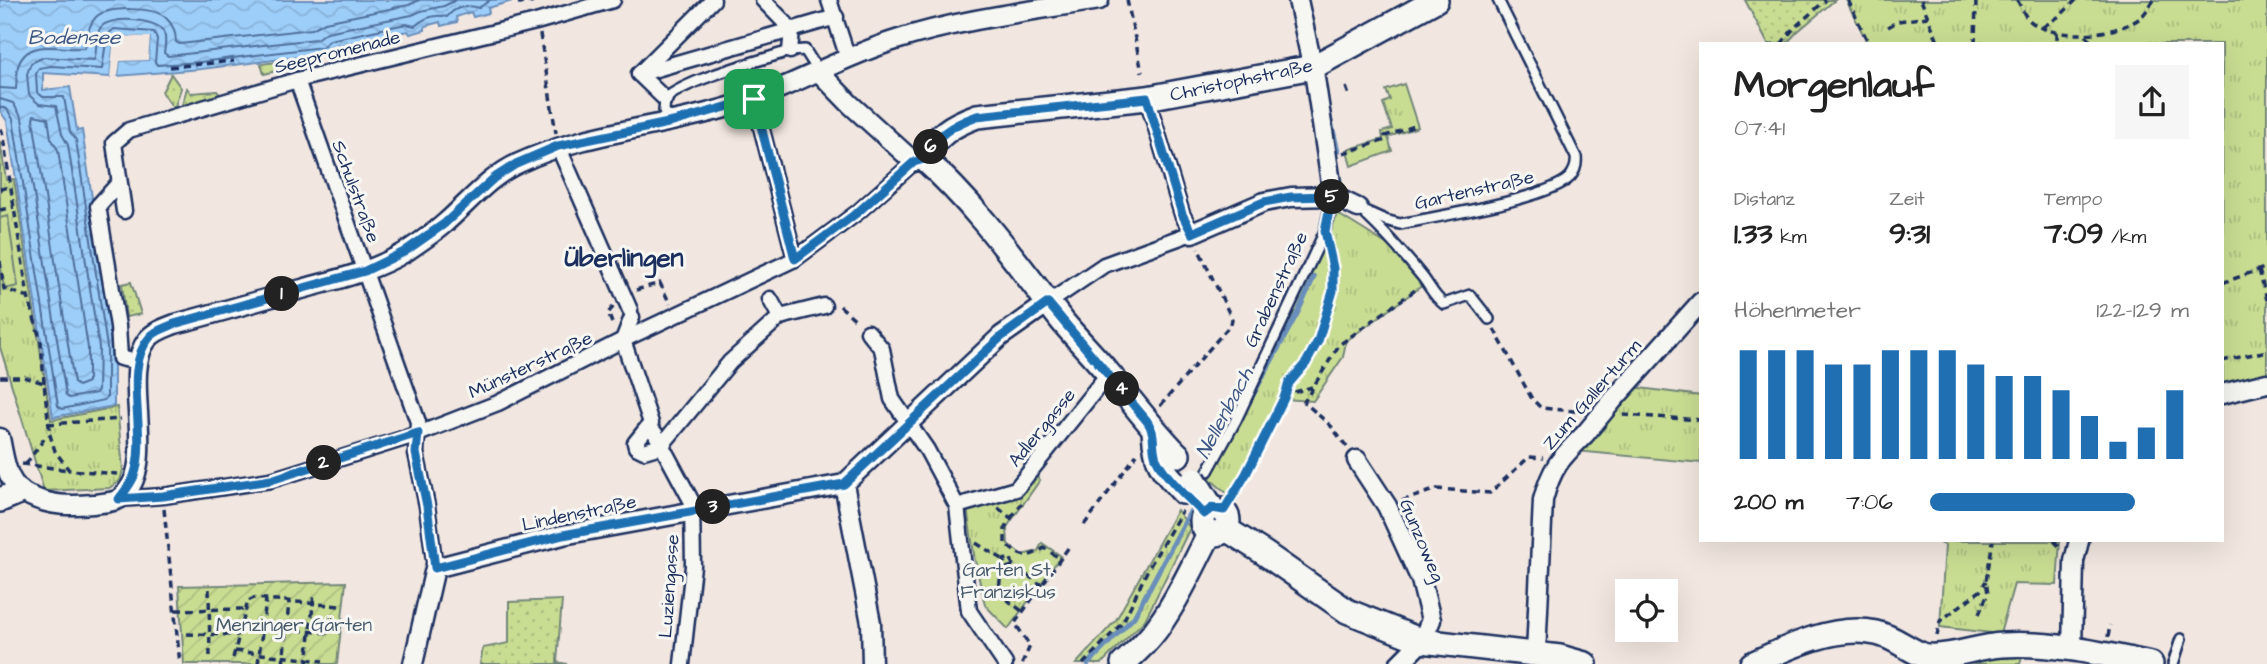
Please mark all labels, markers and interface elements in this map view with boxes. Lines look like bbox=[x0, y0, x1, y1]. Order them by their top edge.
water label: Bodensee bbox=[28, 23, 122, 52]
street label: Seepromenade bbox=[272, 24, 403, 81]
street label: Christophstraße bbox=[1167, 52, 1315, 109]
text: Morgenlauf bbox=[1734, 60, 1934, 112]
button: share bbox=[2115, 65, 2189, 139]
pin bbox=[724, 69, 784, 129]
icon: arrive bbox=[735, 80, 773, 118]
text: 07:41 bbox=[1734, 112, 1785, 144]
pin: 6 bbox=[914, 130, 948, 164]
text: 6 bbox=[925, 133, 936, 160]
street label: Schulstraße bbox=[325, 136, 387, 247]
street label: Gartenstraße bbox=[1412, 164, 1537, 217]
pin: 5 bbox=[1314, 180, 1350, 214]
text: 5 bbox=[1325, 183, 1338, 210]
text: Distanz bbox=[1734, 186, 1795, 213]
text: Zeit bbox=[1889, 186, 1925, 213]
text: Tempo bbox=[2044, 186, 2102, 213]
text: 1.33 bbox=[1734, 213, 1773, 255]
text: 9:31 bbox=[1889, 213, 1930, 255]
text: 7:09 bbox=[2044, 213, 2103, 255]
text: km bbox=[1773, 224, 1807, 251]
text: /km bbox=[2103, 224, 2146, 251]
street label: Grabenstraße bbox=[1238, 227, 1315, 352]
district label: Überlingen bbox=[564, 240, 684, 279]
pin: 1 bbox=[264, 276, 300, 312]
text: 1 bbox=[280, 280, 283, 307]
text: Höhenmeter bbox=[1734, 294, 1861, 326]
text: 122–129 m bbox=[2096, 294, 2189, 326]
street label: Münsterstraße bbox=[464, 325, 597, 406]
street label: Zum Gallerturm bbox=[1536, 333, 1648, 456]
water label: Nellenbach bbox=[1188, 361, 1261, 464]
pin: 4 bbox=[1104, 372, 1140, 406]
text: 4 bbox=[1115, 375, 1128, 402]
street label: Adlergasse bbox=[1002, 383, 1083, 474]
pin: 2 bbox=[306, 446, 342, 480]
text: 2 bbox=[318, 449, 329, 476]
text: 200 m bbox=[1734, 486, 1803, 518]
text: 7:06 bbox=[1846, 486, 1893, 518]
street label: Lindenstraße bbox=[520, 488, 639, 539]
pin: 3 bbox=[696, 490, 730, 524]
text: 3 bbox=[708, 493, 717, 520]
street label: Gunzoweg bbox=[1391, 495, 1451, 587]
street label: Luziengasse bbox=[652, 533, 688, 639]
park label: Garten St. Franziskus bbox=[960, 557, 1056, 606]
map controls bbox=[1615, 579, 1678, 642]
button: locate bbox=[1615, 579, 1678, 642]
park label: Menzinger Gärten bbox=[216, 612, 372, 640]

